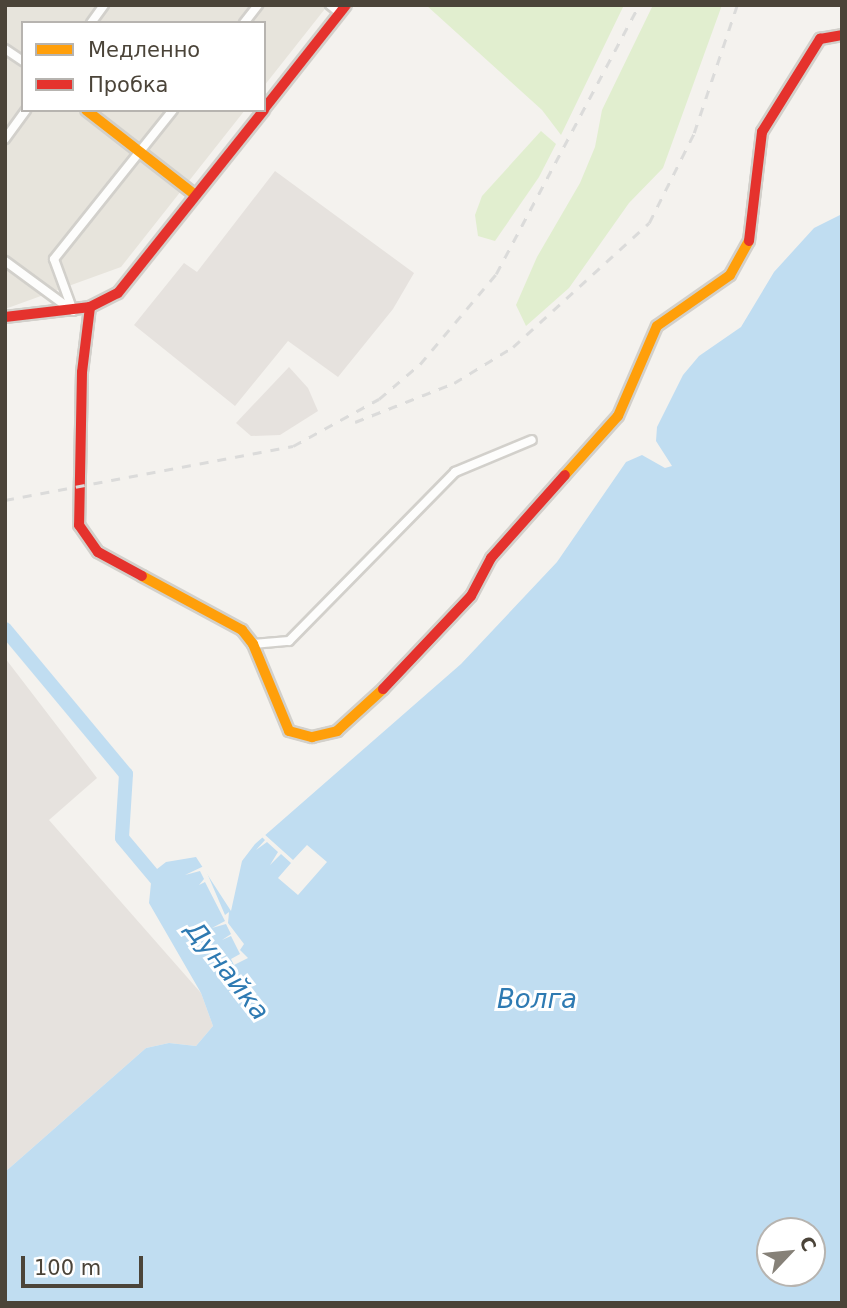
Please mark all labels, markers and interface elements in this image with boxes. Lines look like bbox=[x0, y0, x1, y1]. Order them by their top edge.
legend bbox=[21, 21, 266, 112]
text: Медленно bbox=[88, 38, 200, 62]
text: Пробка bbox=[88, 73, 168, 97]
water label: Дунайка bbox=[179, 915, 275, 1027]
water label: Волга bbox=[497, 984, 577, 1016]
north arrow bbox=[756, 1217, 826, 1287]
text: С bbox=[795, 1233, 821, 1255]
scale bar bbox=[24, 1242, 147, 1286]
text: 100 m bbox=[34, 1256, 101, 1280]

